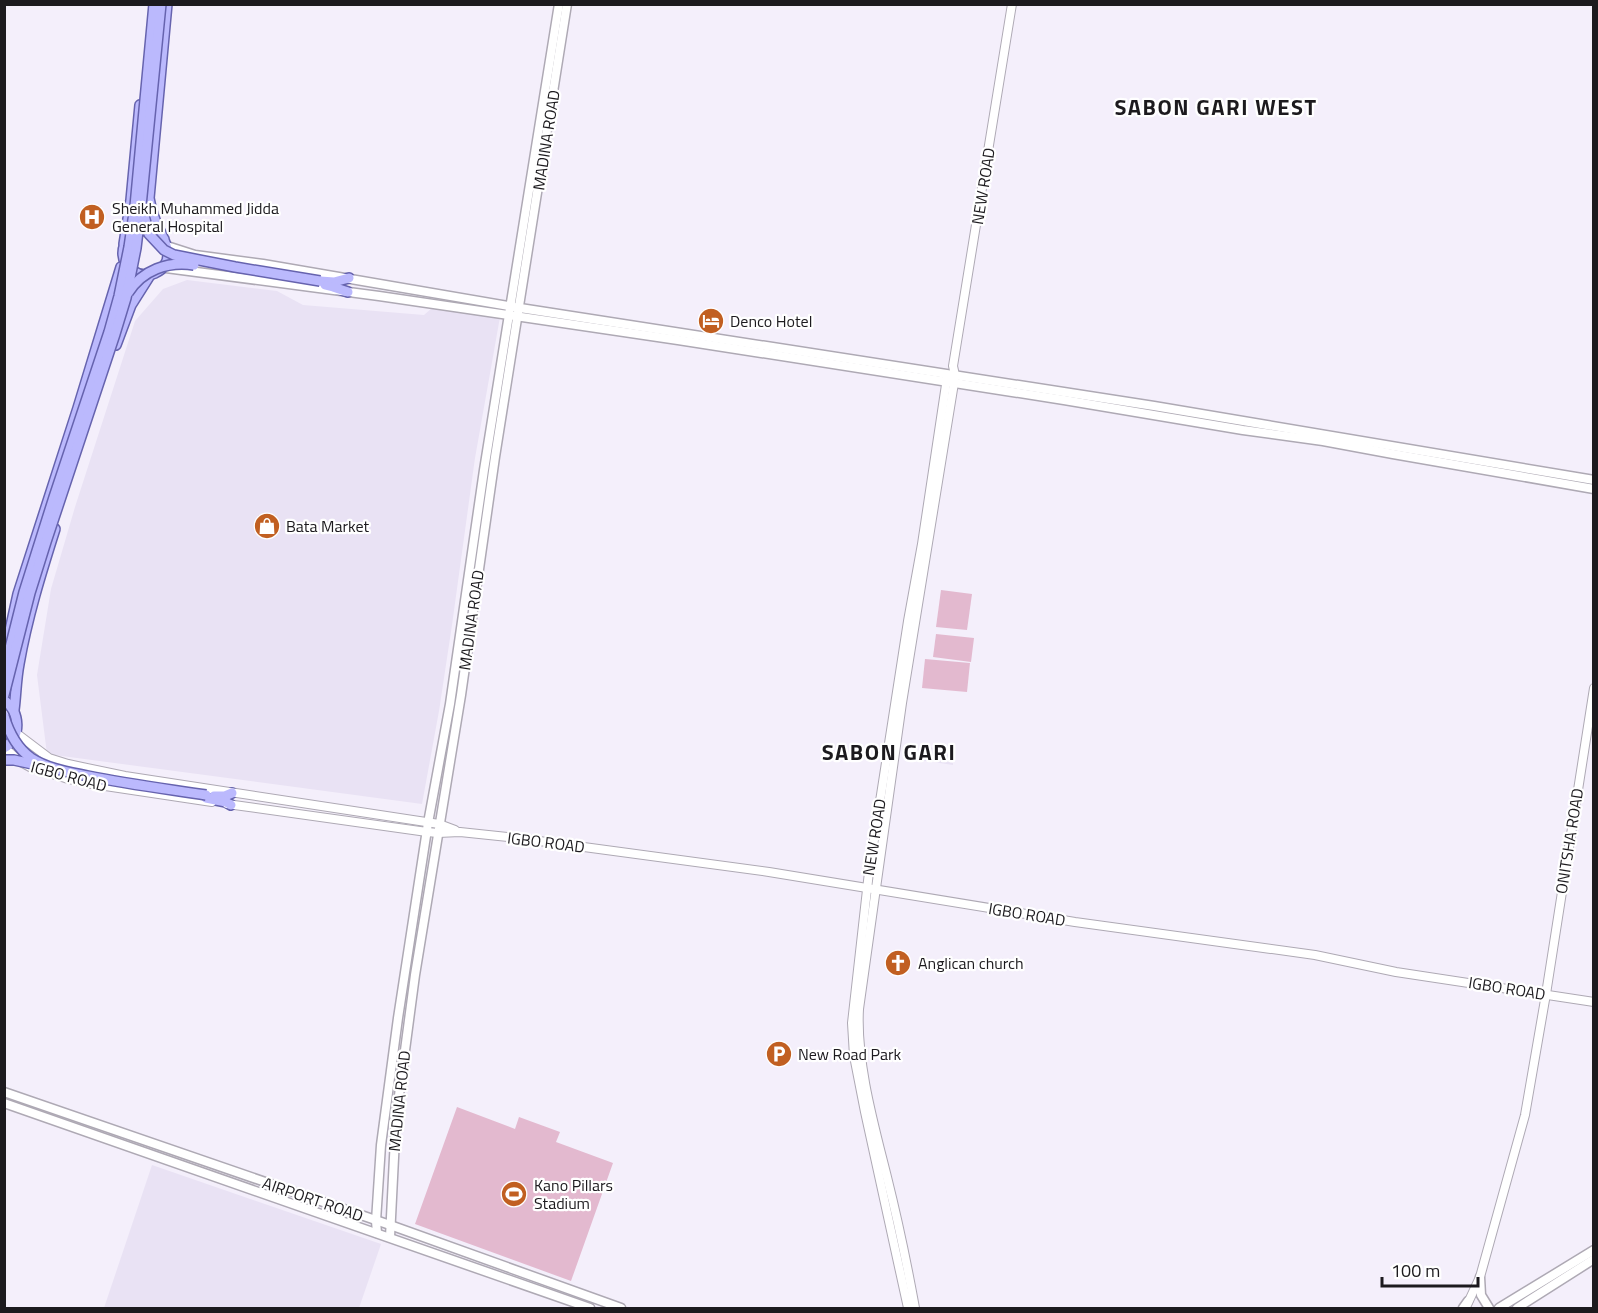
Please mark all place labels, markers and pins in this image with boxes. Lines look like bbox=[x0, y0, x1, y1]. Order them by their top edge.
place label: Sheikh Muhammed Jidda General Hospital bbox=[112, 196, 279, 238]
hospital icon: Sheikh Muhammed Jidda General Hospital bbox=[77, 202, 107, 232]
hotel icon: Denco Hotel bbox=[696, 306, 726, 336]
place label: Denco Hotel bbox=[730, 309, 812, 333]
shop icon: Bata Market bbox=[252, 511, 282, 541]
place label: Bata Market bbox=[286, 514, 370, 538]
church icon: Anglican church bbox=[883, 948, 913, 978]
place label: Anglican church bbox=[918, 951, 1024, 975]
parking icon: New Road Park bbox=[764, 1039, 794, 1069]
place label: New Road Park bbox=[798, 1042, 902, 1066]
place label: Kano Pillars Stadium bbox=[534, 1173, 613, 1215]
sports icon: Kano Pillars Stadium bbox=[499, 1179, 529, 1209]

